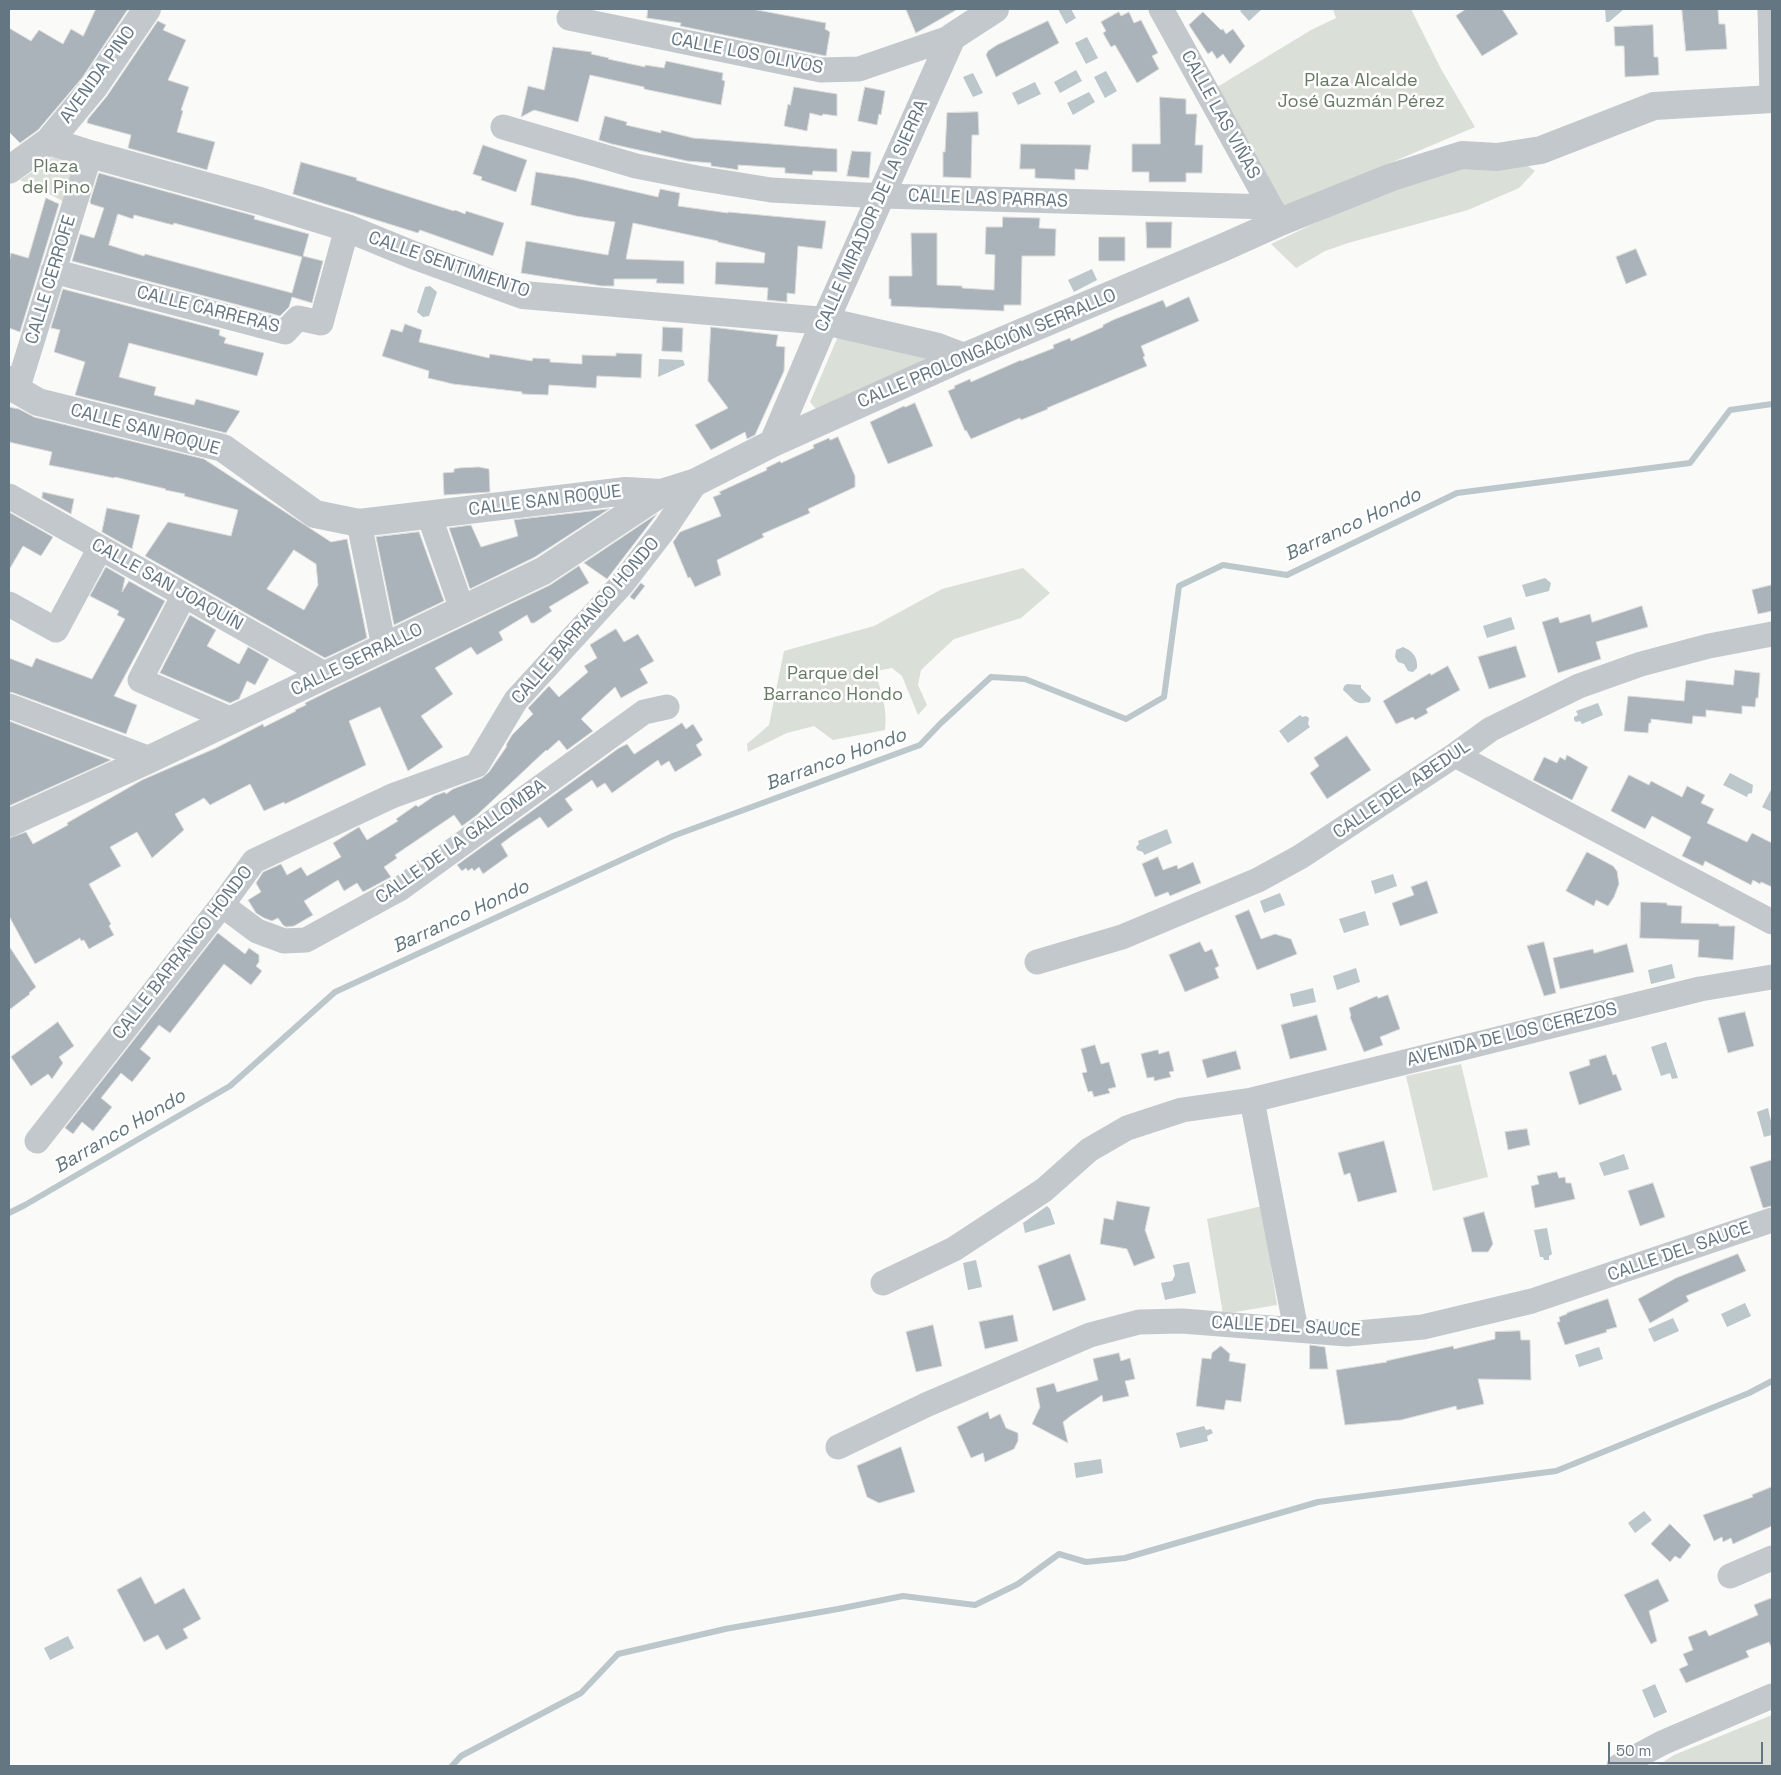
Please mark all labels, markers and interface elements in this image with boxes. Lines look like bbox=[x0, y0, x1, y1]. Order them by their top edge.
street label: AVENIDA PINO bbox=[55, 22, 141, 128]
street label: CALLE LOS OLIVOS bbox=[669, 29, 825, 79]
street label: CALLE LAS VIÑAS bbox=[1176, 47, 1264, 183]
park label: Plaza Alcalde José Guzmán Pérez bbox=[1277, 70, 1445, 112]
street label: CALLE MIRADOR DE LA SIERRA bbox=[811, 97, 933, 335]
park label: Plaza del Pino bbox=[22, 156, 90, 198]
street label: CALLE LAS PARRAS bbox=[908, 185, 1068, 213]
street label: CALLE CERROFE bbox=[21, 213, 81, 347]
street label: CALLE SENTIMIENTO bbox=[365, 227, 533, 303]
street label: CALLE CARRERAS bbox=[134, 282, 282, 338]
street label: CALLE PROLONGACIÓN SERRALLO bbox=[854, 285, 1120, 413]
street label: CALLE SAN ROQUE bbox=[68, 400, 222, 460]
street label: CALLE SAN ROQUE bbox=[467, 481, 623, 521]
water label: Barranco Hondo bbox=[1281, 483, 1425, 567]
street label: CALLE BARRANCO HONDO bbox=[508, 533, 664, 709]
street label: CALLE SAN JOAQUÍN bbox=[87, 534, 247, 636]
street label: CALLE SERRALLO bbox=[288, 619, 426, 701]
park label: Parque del Barranco Hondo bbox=[763, 663, 903, 706]
water label: Barranco Hondo bbox=[763, 724, 909, 796]
street label: CALLE DEL ABEDUL bbox=[1329, 736, 1475, 844]
street label: CALLE DE LA GALLOMBA bbox=[372, 775, 550, 909]
street label: CALLE BARRANCO HONDO bbox=[109, 862, 257, 1044]
water label: Barranco Hondo bbox=[389, 875, 533, 959]
street label: AVENIDA DE LOS CEREZOS bbox=[1405, 998, 1619, 1072]
water label: Barranco Hondo bbox=[50, 1085, 190, 1179]
street label: CALLE DEL SAUCE bbox=[1605, 1217, 1753, 1287]
street label: CALLE DEL SAUCE bbox=[1211, 1312, 1361, 1342]
scale bar bbox=[1611, 1732, 1766, 1764]
text: 50 m bbox=[1616, 1741, 1651, 1760]

